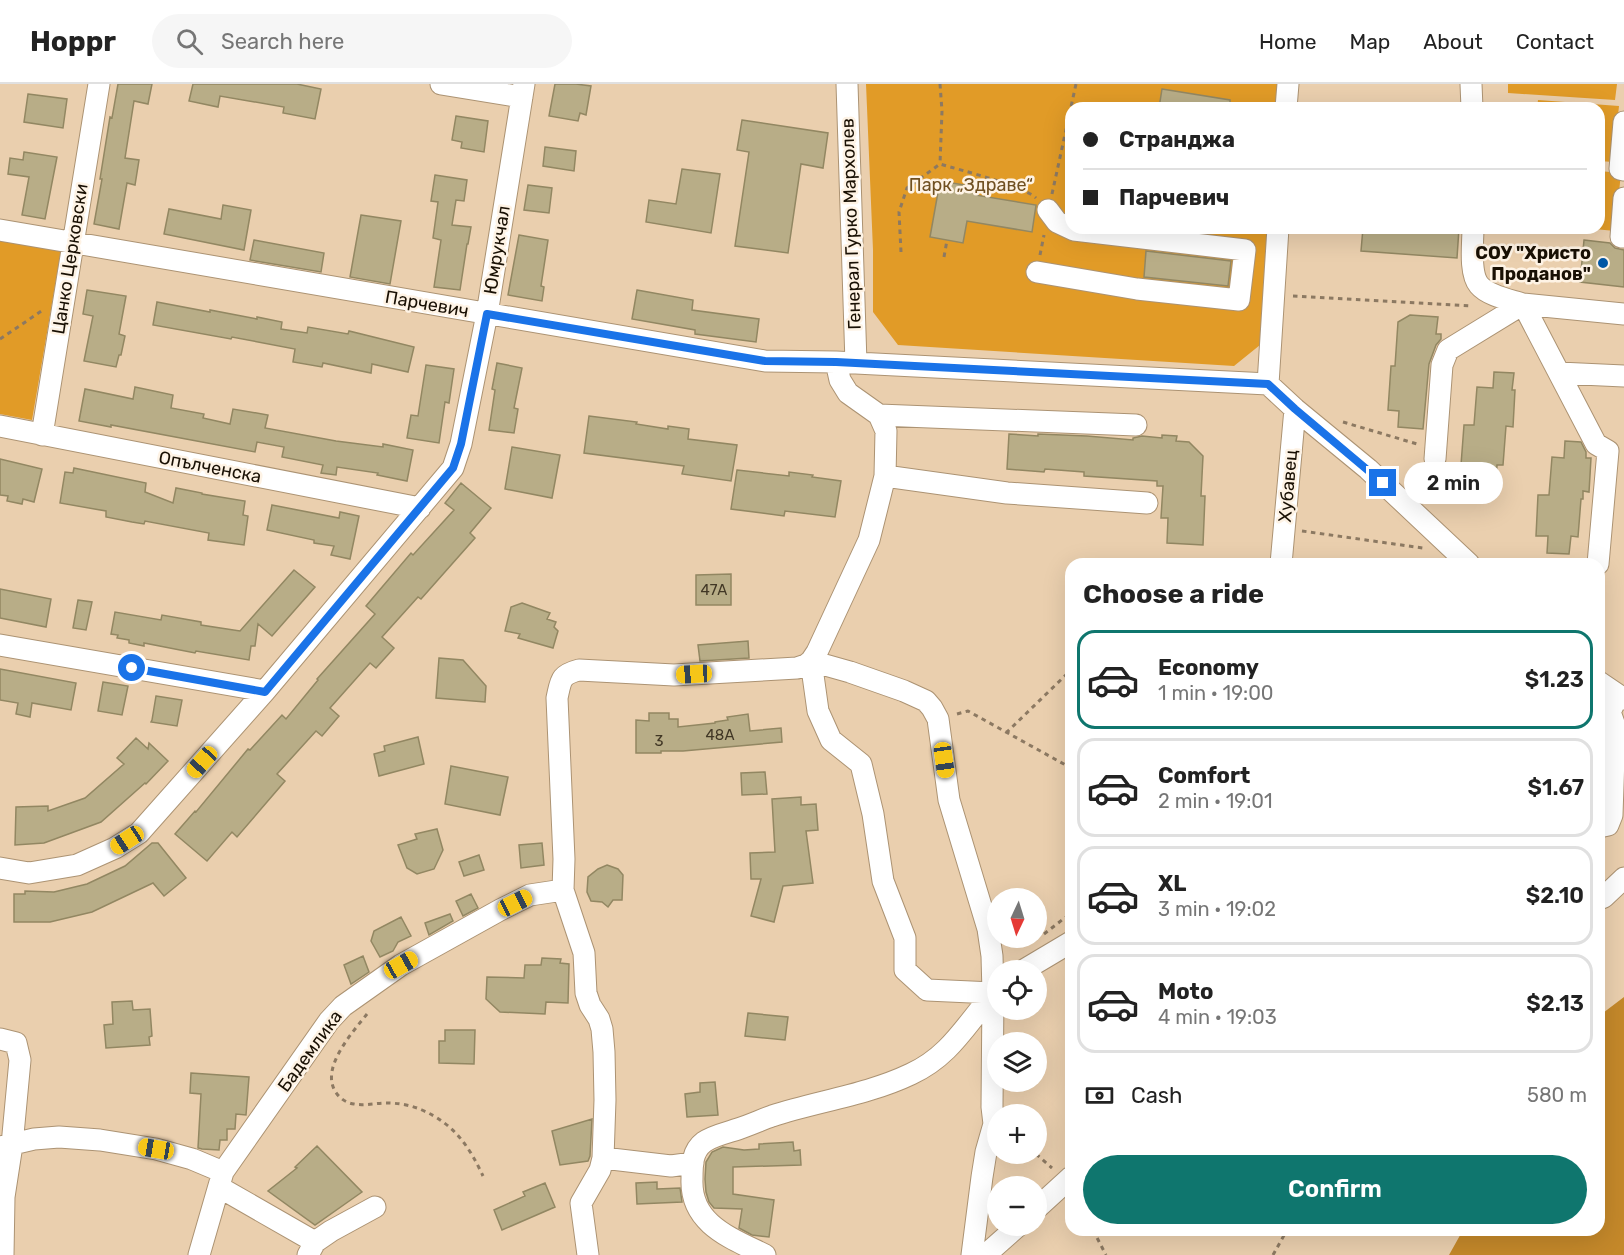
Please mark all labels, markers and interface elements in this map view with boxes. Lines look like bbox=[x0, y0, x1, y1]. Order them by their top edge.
search box bbox=[152, 14, 572, 68]
text: Hoppr bbox=[30, 25, 116, 58]
icon: search bbox=[173, 25, 206, 58]
text: Search here bbox=[221, 28, 344, 55]
text: Home bbox=[1259, 29, 1316, 54]
text: Map bbox=[1349, 29, 1390, 54]
text: About bbox=[1423, 29, 1483, 54]
text: Contact bbox=[1516, 29, 1594, 54]
street label: Генерал Гурко Мархолев bbox=[836, 118, 866, 330]
text: Странджа bbox=[1119, 126, 1235, 153]
park label: Парк „Здраве“ bbox=[909, 174, 1033, 196]
street label: Цанко Церковски bbox=[47, 182, 93, 336]
text: Парчевич bbox=[1119, 184, 1229, 211]
street label: Юмрукчал bbox=[479, 204, 515, 296]
place label: СОУ "Христо Проданов" bbox=[1475, 242, 1591, 285]
marker: СОУ "Христо Проданов" bbox=[1596, 256, 1610, 270]
street label: Парчевич bbox=[383, 286, 471, 322]
street label: Опълченска bbox=[157, 446, 263, 488]
street label: Хубавец bbox=[1274, 449, 1302, 523]
callout: 2 min bbox=[1404, 462, 1503, 504]
route end bbox=[1369, 469, 1396, 496]
text: 2 min bbox=[1427, 471, 1480, 495]
text: Choose a ride bbox=[1083, 578, 1264, 610]
house number: 47А bbox=[701, 581, 727, 599]
icon: car bbox=[1086, 653, 1140, 707]
route start bbox=[118, 654, 145, 681]
text: Economy bbox=[1158, 654, 1259, 681]
car bbox=[676, 664, 712, 684]
text: $1.23 bbox=[1525, 666, 1584, 693]
text: 1 min · 19:00 bbox=[1158, 681, 1274, 705]
house number: 48А bbox=[706, 726, 734, 744]
house number: 3 bbox=[654, 732, 664, 750]
car bbox=[933, 741, 955, 779]
car bbox=[183, 743, 221, 781]
icon: car bbox=[1086, 761, 1140, 815]
text: Comfort bbox=[1158, 762, 1250, 789]
text: $1.67 bbox=[1528, 774, 1584, 801]
text: 2 min · 19:01 bbox=[1158, 789, 1273, 813]
car bbox=[107, 823, 147, 857]
icon: car bbox=[1086, 869, 1140, 923]
text: XL bbox=[1158, 870, 1186, 897]
text: $2.10 bbox=[1526, 882, 1584, 909]
car bbox=[495, 887, 535, 919]
north arrow bbox=[987, 888, 1047, 948]
map controls bbox=[987, 888, 1047, 1236]
text: 3 min · 19:02 bbox=[1158, 897, 1276, 921]
car bbox=[381, 948, 421, 982]
button: locate bbox=[987, 960, 1047, 1020]
icon: car bbox=[1086, 977, 1140, 1031]
text: Moto bbox=[1158, 978, 1213, 1005]
text: $2.13 bbox=[1526, 990, 1584, 1017]
text: 4 min · 19:03 bbox=[1158, 1005, 1277, 1029]
street label: Бадемлика bbox=[273, 1006, 347, 1096]
button: layers bbox=[987, 1032, 1047, 1092]
icon: cash bbox=[1083, 1079, 1116, 1112]
text: Cash bbox=[1131, 1082, 1182, 1109]
text: 580 m bbox=[1527, 1083, 1587, 1107]
button: + bbox=[987, 1104, 1047, 1164]
car bbox=[137, 1137, 175, 1161]
button: Confirm bbox=[1083, 1155, 1587, 1224]
button: − bbox=[987, 1176, 1047, 1236]

